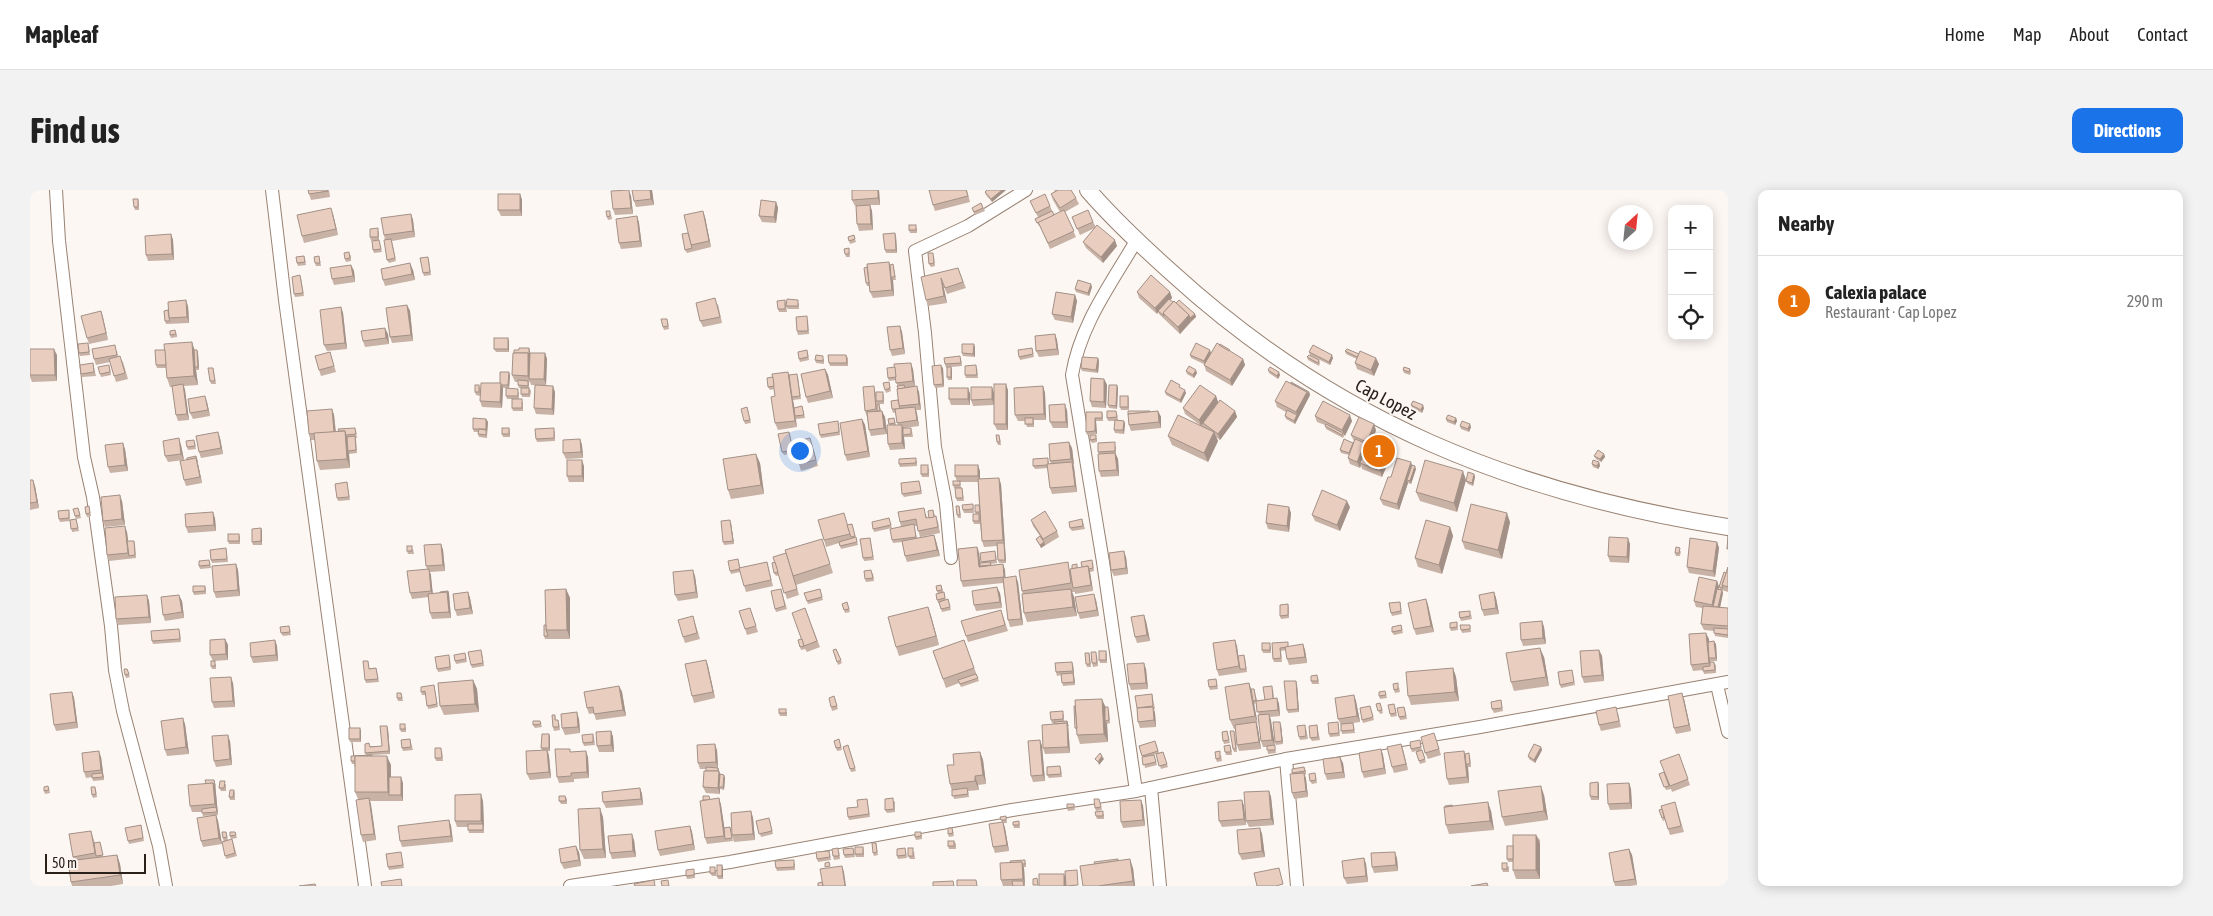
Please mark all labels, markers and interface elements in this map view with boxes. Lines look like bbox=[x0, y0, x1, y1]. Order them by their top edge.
text: Mapleaf bbox=[25, 21, 98, 48]
text: Home bbox=[1945, 24, 1985, 45]
text: Map bbox=[2013, 24, 2042, 45]
text: About bbox=[2070, 24, 2109, 45]
text: Contact bbox=[2137, 24, 2188, 45]
button: Directions bbox=[2072, 108, 2183, 153]
text: Find us bbox=[30, 110, 120, 150]
north arrow bbox=[1608, 205, 1653, 250]
map controls bbox=[1668, 205, 1713, 340]
button: + bbox=[1668, 205, 1713, 250]
text: Nearby bbox=[1778, 211, 1834, 235]
button: − bbox=[1668, 250, 1713, 295]
text: Calexia palace bbox=[1825, 281, 1927, 303]
text: 1 bbox=[1790, 292, 1798, 310]
text: 290 m bbox=[2127, 292, 2163, 310]
button: locate bbox=[1668, 295, 1713, 340]
text: Restaurant · Cap Lopez bbox=[1825, 303, 1956, 321]
street label: Cap Lopez bbox=[1352, 374, 1421, 424]
pin: 1 bbox=[1363, 432, 1395, 470]
your location bbox=[787, 438, 813, 464]
scale bar bbox=[45, 851, 146, 874]
text: 50 m bbox=[52, 855, 77, 871]

